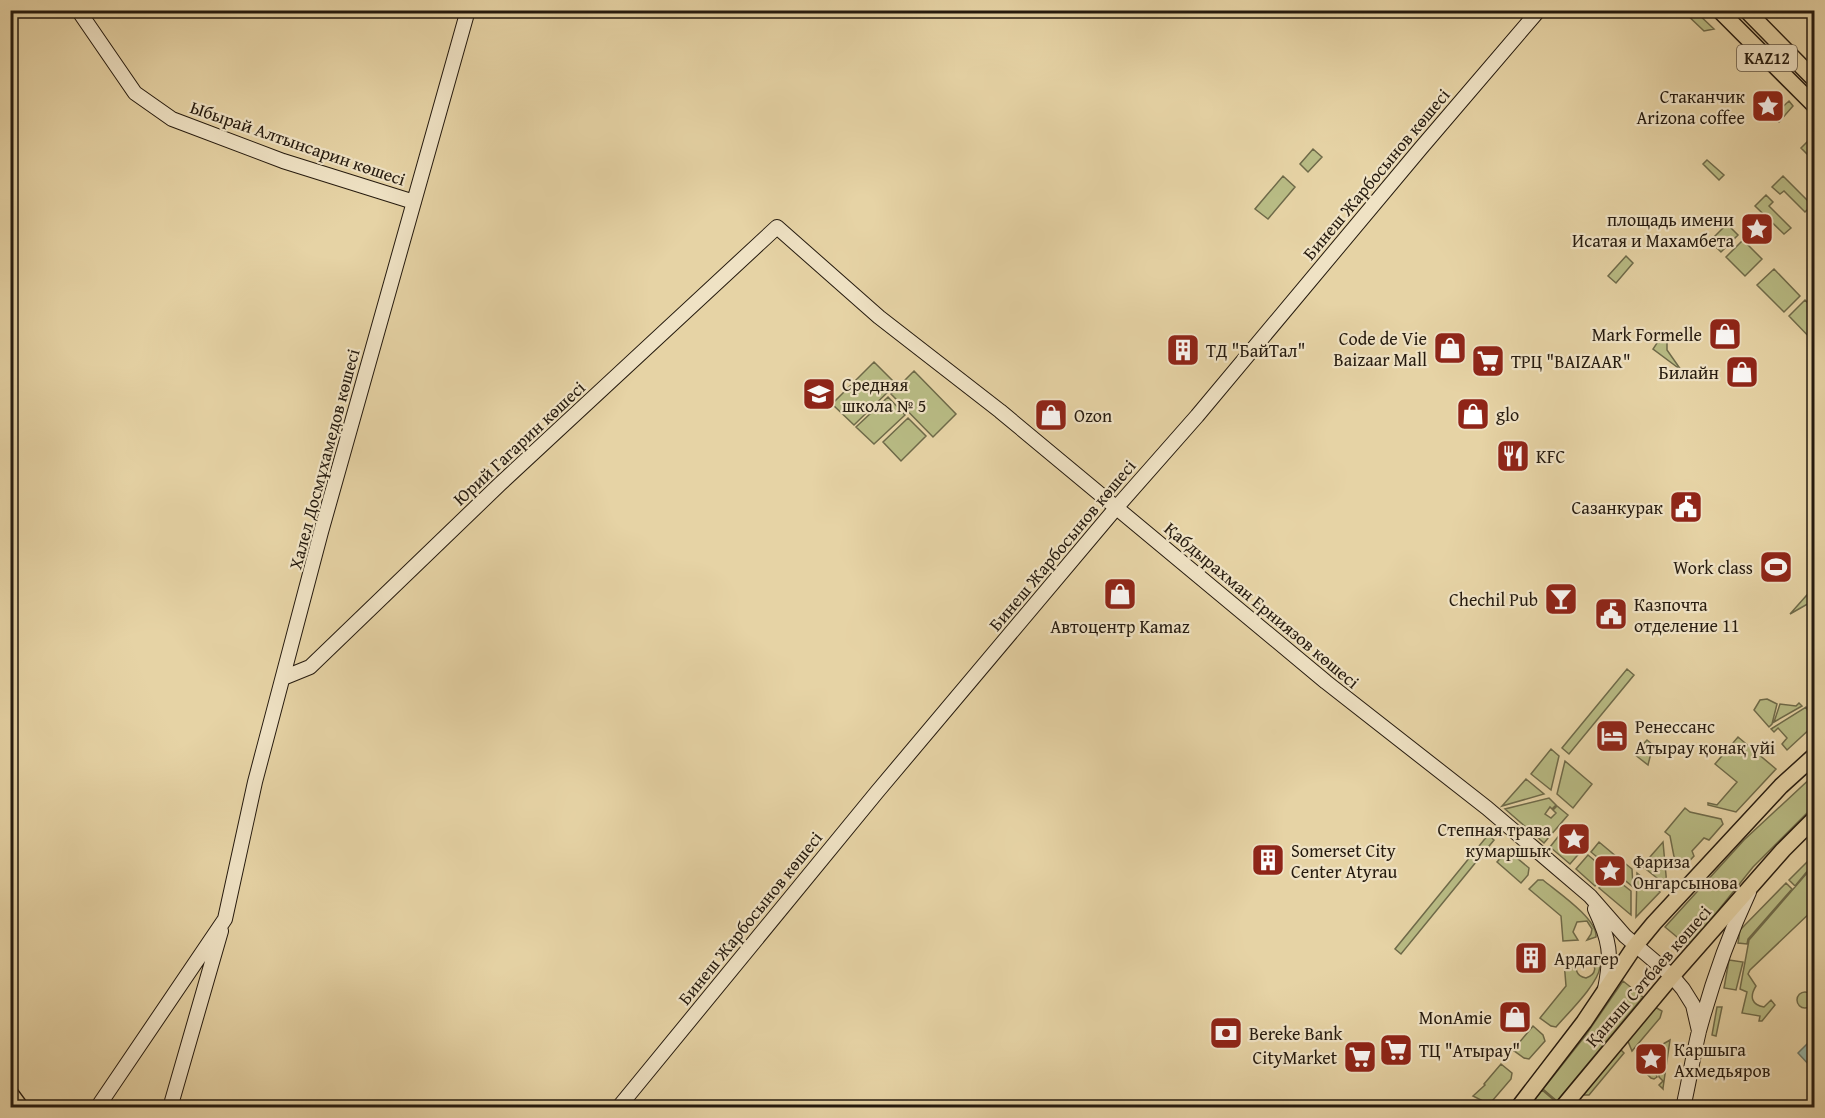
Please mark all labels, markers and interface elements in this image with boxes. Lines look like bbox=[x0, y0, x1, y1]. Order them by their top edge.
road number: KAZ12 bbox=[1737, 45, 1797, 71]
street label: Бинеш Жарбосынов көшесі bbox=[1296, 82, 1456, 266]
place label: Стаканчик Arizona coffee bbox=[1636, 83, 1746, 131]
place icon: Стаканчик Arizona coffee bbox=[1750, 88, 1786, 124]
street label: Ыбырай Алтынсарин көшесі bbox=[187, 93, 409, 193]
place label: площадь имени Исатая и Махамбета bbox=[1572, 206, 1734, 254]
place icon: площадь имени Исатая и Махамбета bbox=[1739, 211, 1775, 247]
shop icon: Mark Formelle bbox=[1707, 316, 1743, 352]
place label: Mark Formelle bbox=[1592, 321, 1702, 348]
place label: Code de Vie Baizaar Mall bbox=[1334, 325, 1427, 373]
shop icon: Code de Vie Baizaar Mall bbox=[1432, 330, 1468, 366]
building icon: ТД "БайТал" bbox=[1165, 332, 1201, 368]
place label: ТД "БайТал" bbox=[1206, 337, 1305, 364]
supermarket icon: ТРЦ "BAIZAAR" bbox=[1470, 343, 1506, 379]
street label: Халел Досмұхамедов көшесі bbox=[282, 346, 366, 572]
place label: ТРЦ "BAIZAAR" bbox=[1511, 348, 1631, 375]
shop icon: Билайн bbox=[1724, 354, 1760, 390]
place label: Билайн bbox=[1658, 359, 1719, 386]
place label: Средняя школа № 5 bbox=[842, 371, 926, 419]
street label: Юрий Гагарин көшесі bbox=[447, 374, 591, 512]
school or university icon: Средняя школа № 5 bbox=[801, 376, 837, 412]
shop icon: glo bbox=[1455, 396, 1491, 432]
shop icon: Ozon bbox=[1033, 397, 1069, 433]
place label: glo bbox=[1496, 401, 1519, 428]
place label: Ozon bbox=[1074, 402, 1112, 429]
restaurant icon: KFC bbox=[1495, 438, 1531, 474]
place label: KFC bbox=[1536, 443, 1565, 470]
street label: Бинеш Жарбосынов көшесі bbox=[982, 453, 1142, 637]
public building icon: Сазанкурак bbox=[1668, 489, 1704, 525]
place label: Сазанкурак bbox=[1572, 494, 1664, 521]
street label: Қабдырахман Ерниязов көшесі bbox=[1159, 515, 1365, 695]
sports icon: Work class bbox=[1758, 549, 1794, 585]
place label: Work class bbox=[1673, 554, 1753, 581]
shop icon: Автоцентр Kamaz bbox=[1102, 576, 1138, 612]
bar icon: Chechil Pub bbox=[1543, 581, 1579, 617]
place label: Chechil Pub bbox=[1449, 586, 1538, 613]
place label: Казпочта отделение 11 bbox=[1634, 591, 1739, 639]
public building icon: Казпочта отделение 11 bbox=[1593, 596, 1629, 632]
place label: Автоцентр Kamaz bbox=[1050, 613, 1190, 640]
place label: Ренессанс Атырау қонақ үйі bbox=[1635, 713, 1775, 761]
hotel icon: Ренессанс Атырау қонақ үйі bbox=[1594, 718, 1630, 754]
place label: Степная трава кумаршык bbox=[1438, 816, 1552, 864]
place icon: Степная трава кумаршык bbox=[1556, 821, 1592, 857]
street label: Бинеш Жарбосынов көшесі bbox=[671, 825, 829, 1011]
place label: Somerset City Center Atyrau bbox=[1291, 837, 1398, 885]
building icon: Somerset City Center Atyrau bbox=[1250, 842, 1286, 878]
place label: Фариза Онгарсынова bbox=[1633, 848, 1738, 896]
place icon: Фариза Онгарсынова bbox=[1592, 853, 1628, 889]
street label: Қаныш Сәтбаев көшесі bbox=[1579, 899, 1717, 1053]
building icon: Ардагер bbox=[1513, 940, 1549, 976]
place label: Ардагер bbox=[1554, 945, 1619, 972]
shop icon: MonAmie bbox=[1497, 999, 1533, 1035]
place label: MonAmie bbox=[1419, 1004, 1492, 1031]
bank icon: Bereke Bank bbox=[1208, 1015, 1244, 1051]
place label: Bereke Bank bbox=[1249, 1020, 1343, 1047]
supermarket icon: ТЦ "Атырау" bbox=[1378, 1032, 1414, 1068]
place label: Каршыга Ахмедьяров bbox=[1674, 1036, 1771, 1084]
place label: ТЦ "Атырау" bbox=[1419, 1037, 1520, 1064]
supermarket icon: CityMarket bbox=[1342, 1039, 1378, 1075]
place icon: Каршыга Ахмедьяров bbox=[1633, 1041, 1669, 1077]
place label: CityMarket bbox=[1253, 1044, 1338, 1071]

